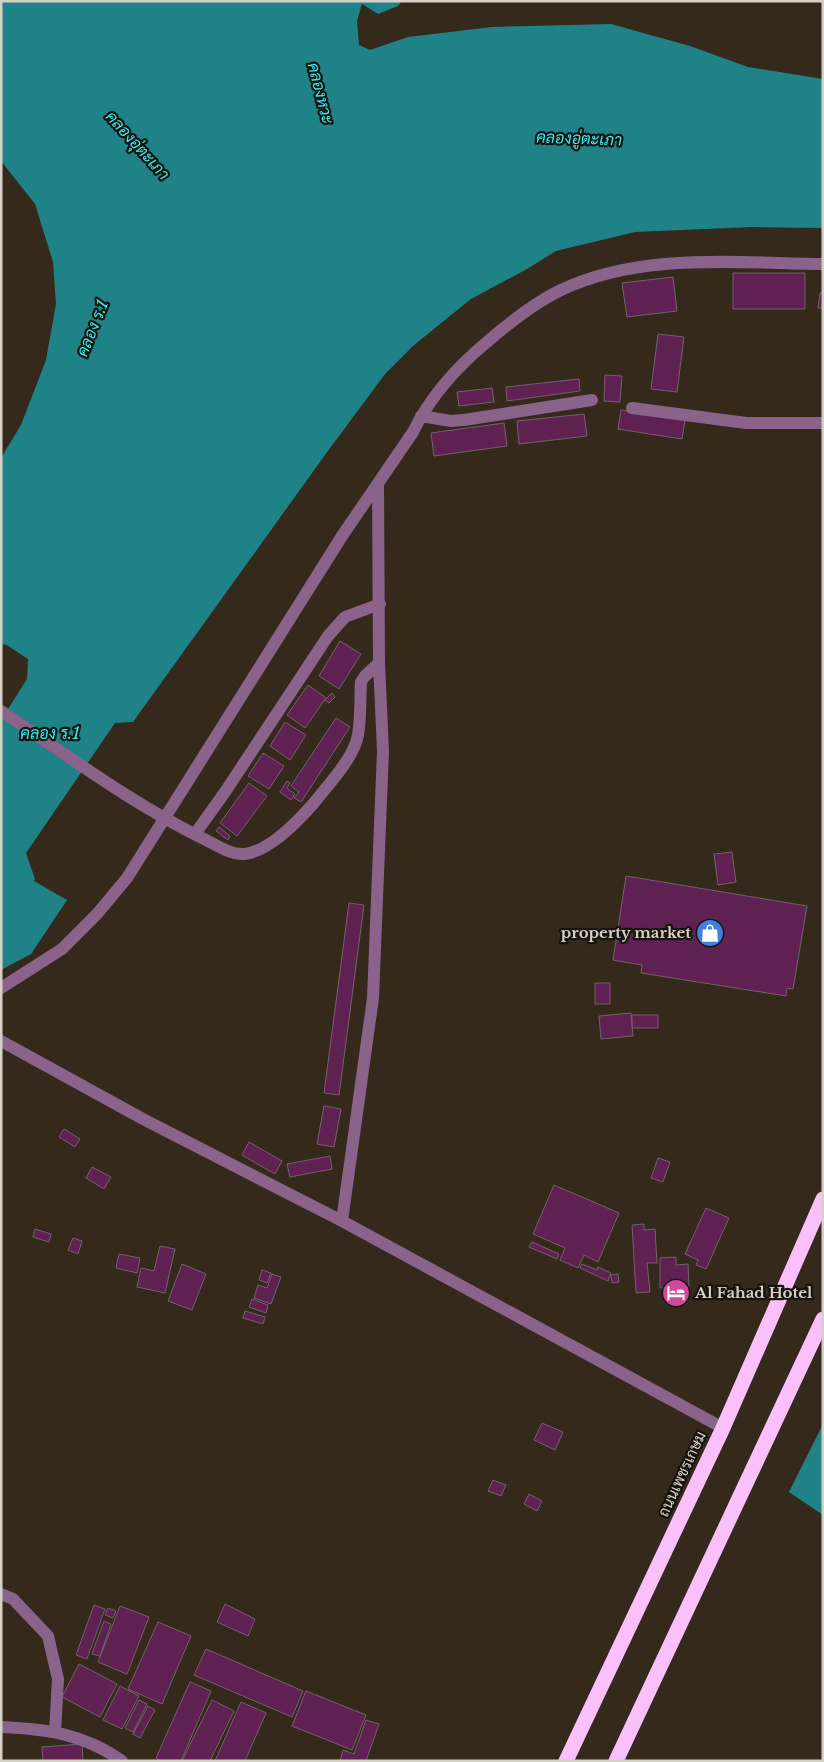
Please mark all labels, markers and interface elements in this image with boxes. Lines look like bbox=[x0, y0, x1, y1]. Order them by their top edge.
water label: คลองหวะ bbox=[304, 60, 338, 126]
water label: คลองอุ่ตะเภา bbox=[100, 106, 174, 185]
water label: คลองอู่ตะเภา bbox=[536, 127, 622, 151]
water label: คลอง ร.1 bbox=[72, 297, 112, 359]
water label: คลอง ร.1 bbox=[20, 723, 80, 743]
shop icon: property market bbox=[695, 918, 725, 948]
place label: property market bbox=[561, 923, 691, 942]
hotel icon: Al Fahad Hotel bbox=[661, 1278, 691, 1308]
place label: Al Fahad Hotel bbox=[694, 1283, 813, 1302]
street label: ถนนเพชรเกษม bbox=[653, 1428, 710, 1520]

